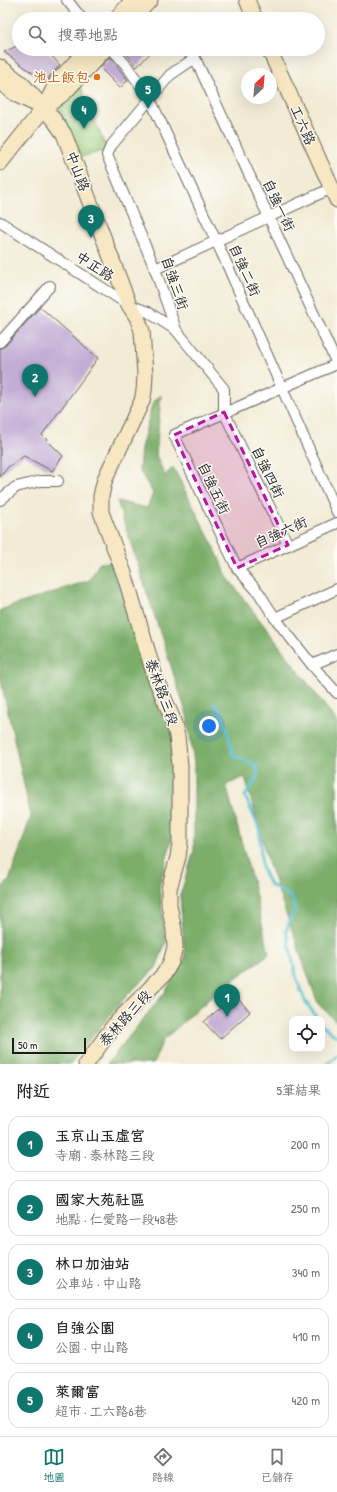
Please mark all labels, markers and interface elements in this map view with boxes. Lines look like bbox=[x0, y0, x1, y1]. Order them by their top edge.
search box bbox=[12, 12, 325, 56]
icon: search bbox=[26, 23, 48, 45]
text: 搜尋地點 bbox=[58, 24, 118, 45]
place label: 池上飯包 bbox=[33, 67, 89, 86]
north arrow bbox=[241, 68, 277, 104]
marker: 池上飯包 bbox=[92, 72, 102, 82]
pin: 5 bbox=[135, 76, 161, 109]
pin: 4 bbox=[71, 96, 97, 129]
street label: 工六路 bbox=[286, 102, 321, 148]
street label: 中山路 bbox=[62, 148, 95, 194]
street label: 自強一街 bbox=[259, 175, 300, 234]
pin: 3 bbox=[78, 205, 104, 238]
street label: 自強二街 bbox=[225, 240, 266, 299]
street label: 中正路 bbox=[72, 246, 118, 285]
street label: 自強三街 bbox=[157, 253, 194, 312]
pin: 2 bbox=[22, 364, 48, 397]
street label: 自強四街 bbox=[248, 442, 289, 501]
street label: 自強五街 bbox=[194, 458, 235, 517]
street label: 自強六街 bbox=[251, 511, 310, 552]
street label: 泰林路三段 bbox=[142, 656, 183, 728]
your location bbox=[199, 716, 219, 736]
pin: 1 bbox=[214, 984, 240, 1017]
street label: 泰林路三段 bbox=[94, 985, 155, 1050]
map controls bbox=[289, 1016, 325, 1052]
button: locate bbox=[289, 1016, 325, 1052]
scale bar bbox=[12, 1036, 86, 1055]
text: 50 m bbox=[18, 1038, 38, 1052]
text: 附近 bbox=[16, 1079, 50, 1102]
text: 5筆結果 bbox=[277, 1081, 321, 1099]
text: 玉京山玉虛宮 bbox=[55, 1125, 145, 1146]
text: 1 bbox=[28, 1135, 32, 1153]
text: 200 m bbox=[290, 1135, 320, 1153]
text: 寺廟 · 泰林路三段 bbox=[55, 1146, 155, 1164]
text: 國家大苑社區 bbox=[55, 1189, 145, 1210]
text: 2 bbox=[27, 1199, 33, 1217]
text: 250 m bbox=[291, 1199, 320, 1217]
text: 地點 · 仁愛路一段48巷 bbox=[55, 1210, 178, 1228]
text: 林口加油站 bbox=[55, 1253, 130, 1274]
text: 3 bbox=[27, 1263, 33, 1281]
text: 340 m bbox=[292, 1263, 320, 1281]
text: 公車站 · 中山路 bbox=[55, 1274, 142, 1292]
text: 自強公園 bbox=[55, 1317, 115, 1338]
text: 4 bbox=[28, 1327, 32, 1345]
text: 410 m bbox=[293, 1327, 320, 1345]
text: 公園 · 中山路 bbox=[55, 1338, 129, 1356]
text: 萊爾富 bbox=[55, 1381, 100, 1402]
text: 5 bbox=[27, 1391, 33, 1409]
text: 420 m bbox=[291, 1391, 320, 1409]
text: 超市 · 工六路6巷 bbox=[55, 1402, 147, 1420]
tab: 地圖 bbox=[43, 1446, 65, 1484]
tab: 路線 bbox=[152, 1446, 174, 1484]
tab: 已儲存 bbox=[261, 1446, 294, 1484]

